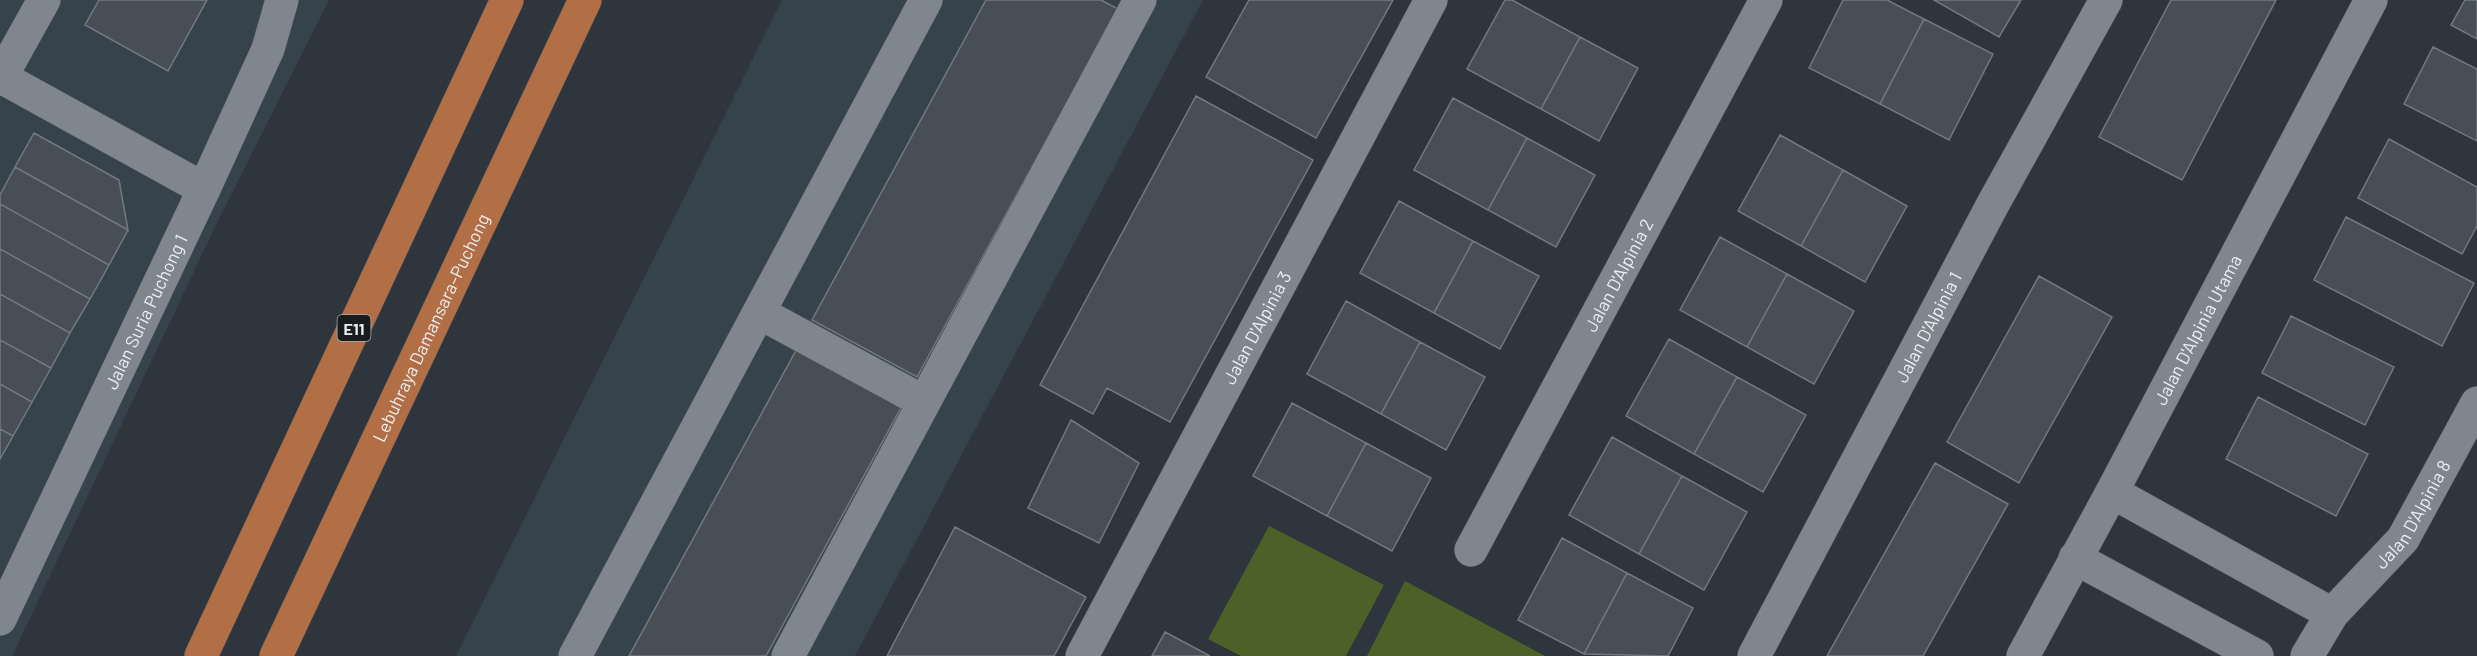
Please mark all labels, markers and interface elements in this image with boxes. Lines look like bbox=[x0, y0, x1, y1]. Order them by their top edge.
street label: Lebuhraya Damansara–Puchong bbox=[368, 210, 494, 445]
street label: Jalan D'Alpinia 2 bbox=[1579, 215, 1658, 335]
street label: Jalan Suria Puchong 1 bbox=[100, 231, 192, 393]
street label: Jalan D'Alpinia Utama bbox=[2149, 251, 2246, 409]
street label: Jalan D'Alpinia 3 bbox=[1218, 267, 1296, 388]
street label: Jalan D'Alpinia 1 bbox=[1890, 268, 1966, 386]
road number: E11 bbox=[338, 315, 370, 341]
street label: Jalan D'Alpinia 8 bbox=[2370, 456, 2455, 573]

